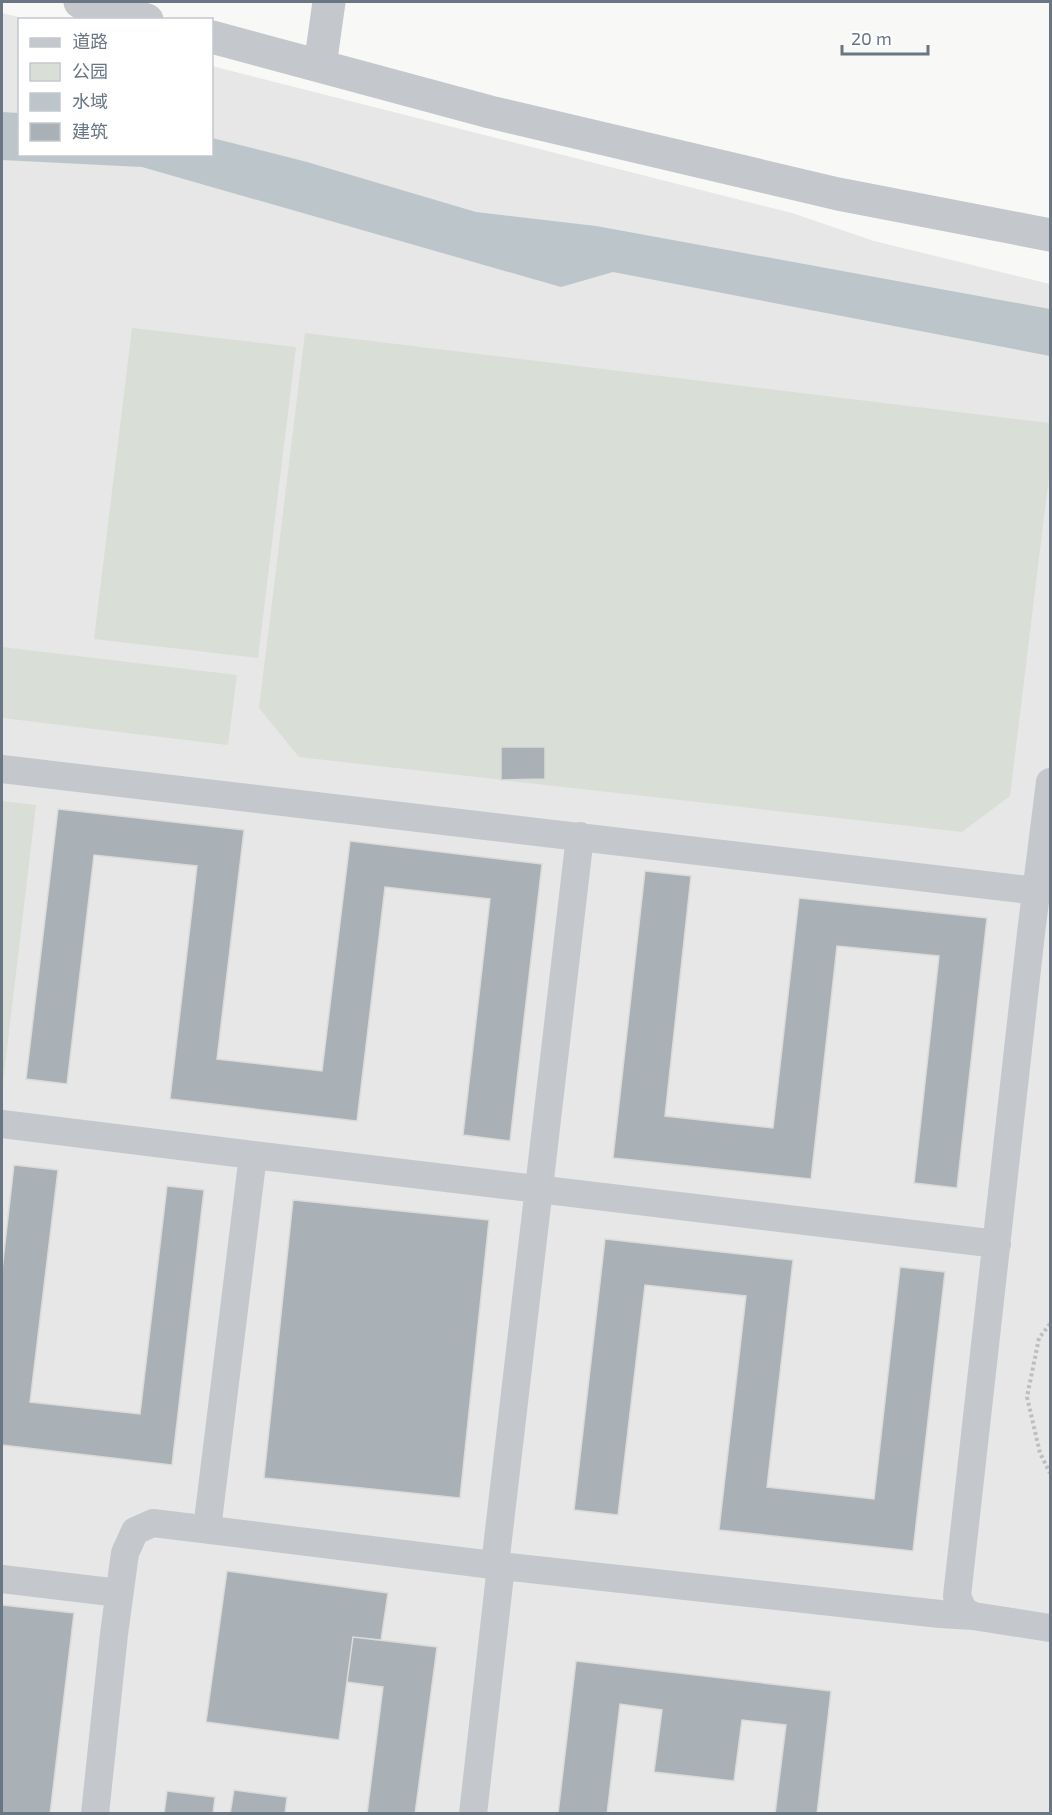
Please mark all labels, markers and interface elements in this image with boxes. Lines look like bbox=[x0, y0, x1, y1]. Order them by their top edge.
legend bbox=[18, 18, 213, 156]
scale bar bbox=[842, 18, 928, 56]
text: 20 m bbox=[851, 27, 892, 49]
text: 道路 bbox=[72, 30, 108, 52]
text: 公园 bbox=[72, 60, 108, 82]
text: 水域 bbox=[72, 90, 108, 112]
text: 建筑 bbox=[72, 120, 108, 142]

